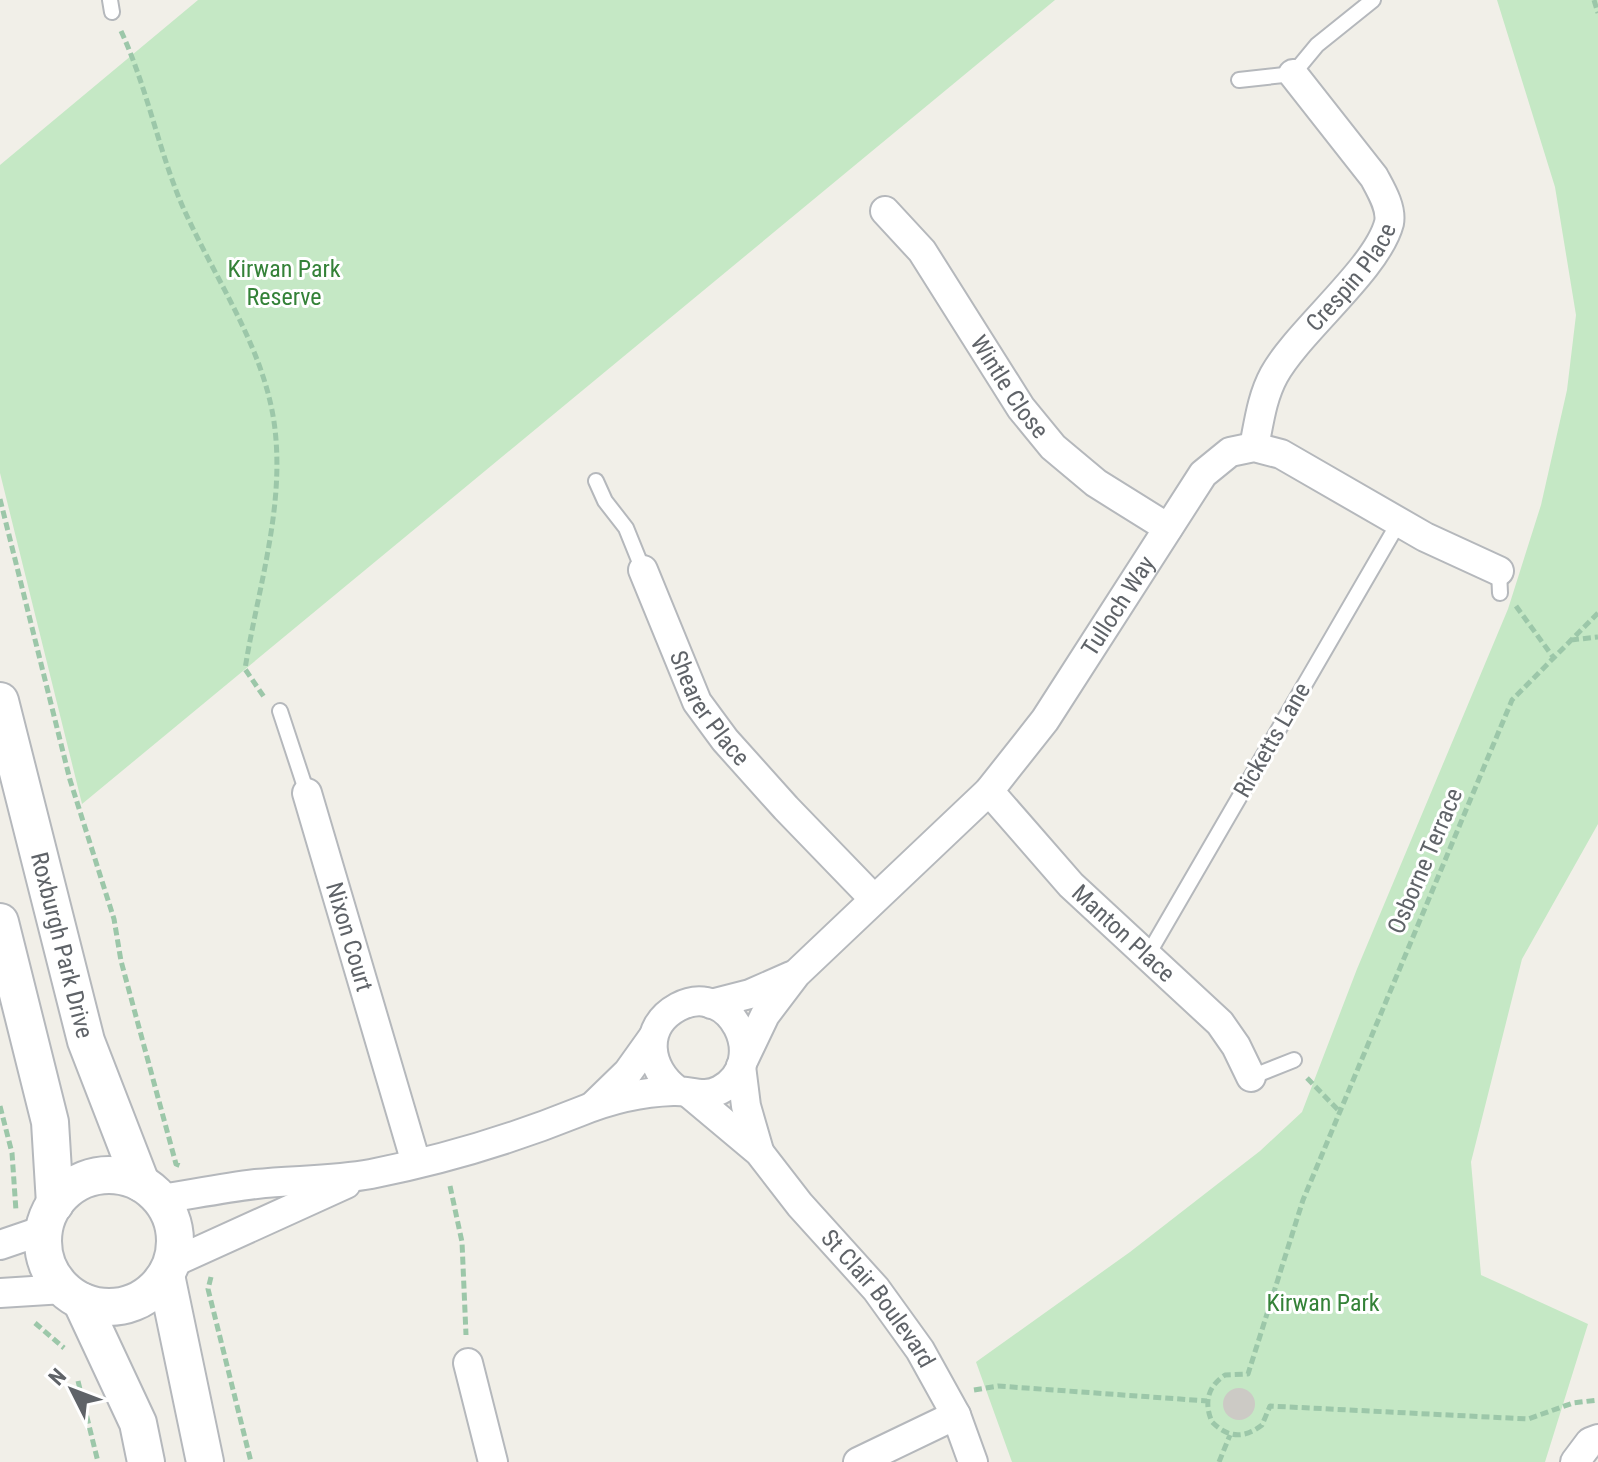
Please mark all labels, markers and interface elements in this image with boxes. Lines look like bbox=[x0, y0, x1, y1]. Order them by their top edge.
street label: Crespin Place bbox=[1300, 220, 1402, 337]
park label: Kirwan Park Reserve bbox=[227, 255, 341, 311]
street label: Wintle Close bbox=[965, 330, 1054, 444]
street label: Tulloch Way bbox=[1076, 551, 1161, 661]
street label: Shearer Place bbox=[664, 647, 755, 771]
street label: Ricketts Lane bbox=[1228, 678, 1316, 802]
street label: Osborne Terrace bbox=[1382, 784, 1468, 938]
street label: Roxburgh Park Drive bbox=[25, 849, 99, 1041]
street label: Nixon Court bbox=[320, 879, 379, 995]
street label: Manton Place bbox=[1066, 879, 1180, 988]
street label: St Clair Boulevard bbox=[815, 1224, 941, 1372]
park label: Kirwan Park bbox=[1266, 1289, 1380, 1317]
north arrow bbox=[32, 1350, 112, 1430]
text: N bbox=[44, 1364, 71, 1390]

